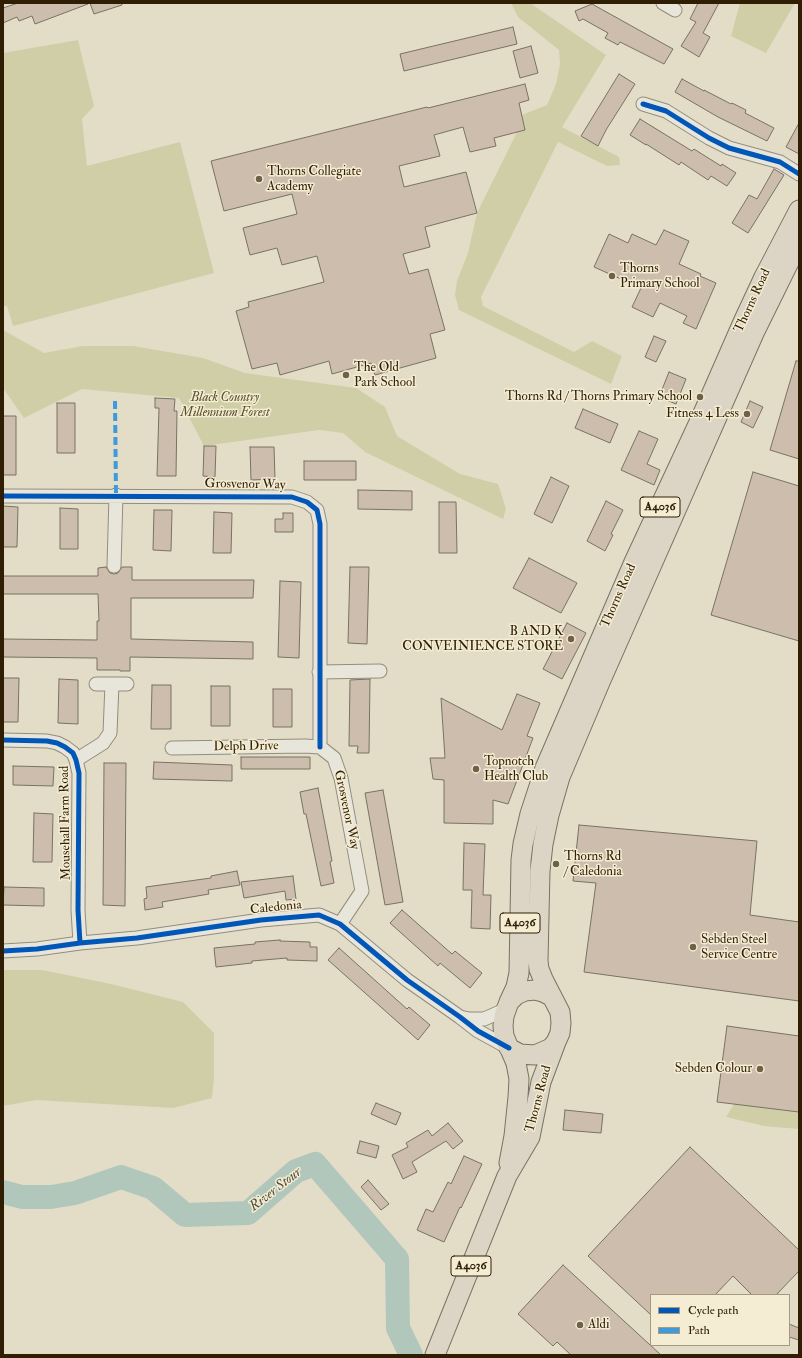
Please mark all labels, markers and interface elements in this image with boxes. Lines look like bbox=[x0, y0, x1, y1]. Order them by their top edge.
place label: Thorns Collegiate Academy bbox=[267, 164, 361, 195]
marker: Thorns Collegiate Academy bbox=[254, 174, 264, 184]
place label: Thorns Primary School bbox=[620, 261, 700, 292]
street label: Thorns Road bbox=[731, 267, 775, 335]
marker: Thorns Primary School bbox=[607, 271, 617, 281]
place label: The Old Park School bbox=[354, 360, 415, 391]
marker: The Old Park School bbox=[341, 370, 351, 380]
place label: Thorns Rd / Thorns Primary School bbox=[505, 389, 692, 405]
park label: Black Country Millennium Forest bbox=[180, 390, 270, 421]
marker: Thorns Rd / Thorns Primary School bbox=[695, 392, 705, 402]
place label: Fitness 4 Less bbox=[666, 406, 739, 422]
marker: Fitness 4 Less bbox=[742, 409, 752, 419]
street label: Grosvenor Way bbox=[204, 476, 286, 494]
road number: A4036 bbox=[640, 497, 680, 517]
street label: Thorns Road bbox=[598, 561, 640, 631]
place label: B AND K CONVEINIENCE STORE bbox=[402, 624, 563, 655]
marker: B AND K CONVEINIENCE STORE bbox=[566, 634, 576, 644]
street label: Delph Drive bbox=[213, 739, 279, 755]
place label: Topnotch Health Club bbox=[484, 754, 548, 785]
marker: Topnotch Health Club bbox=[471, 764, 481, 774]
street label: Mousehall Farm Road bbox=[57, 765, 75, 881]
street label: Grosvenor Way bbox=[330, 769, 362, 851]
place label: Thorns Rd / Caledonia bbox=[564, 849, 622, 880]
marker: Thorns Rd / Caledonia bbox=[551, 859, 561, 869]
street label: Caledonia bbox=[249, 898, 303, 918]
road number: A4036 bbox=[500, 913, 540, 933]
place label: Sebden Steel Service Centre bbox=[701, 932, 777, 963]
marker: Sebden Steel Service Centre bbox=[688, 942, 698, 952]
place label: Sebden Colour bbox=[675, 1061, 752, 1077]
street label: Thorns Road bbox=[523, 1064, 555, 1134]
marker: Sebden Colour bbox=[755, 1064, 765, 1074]
water label: River Stour bbox=[247, 1164, 305, 1216]
road number: A4036 bbox=[451, 1256, 491, 1276]
legend bbox=[650, 1294, 790, 1346]
text: Cycle path bbox=[688, 1303, 738, 1318]
place label: Aldi bbox=[588, 1317, 609, 1333]
marker: Aldi bbox=[575, 1320, 585, 1330]
text: Path bbox=[688, 1323, 710, 1338]

